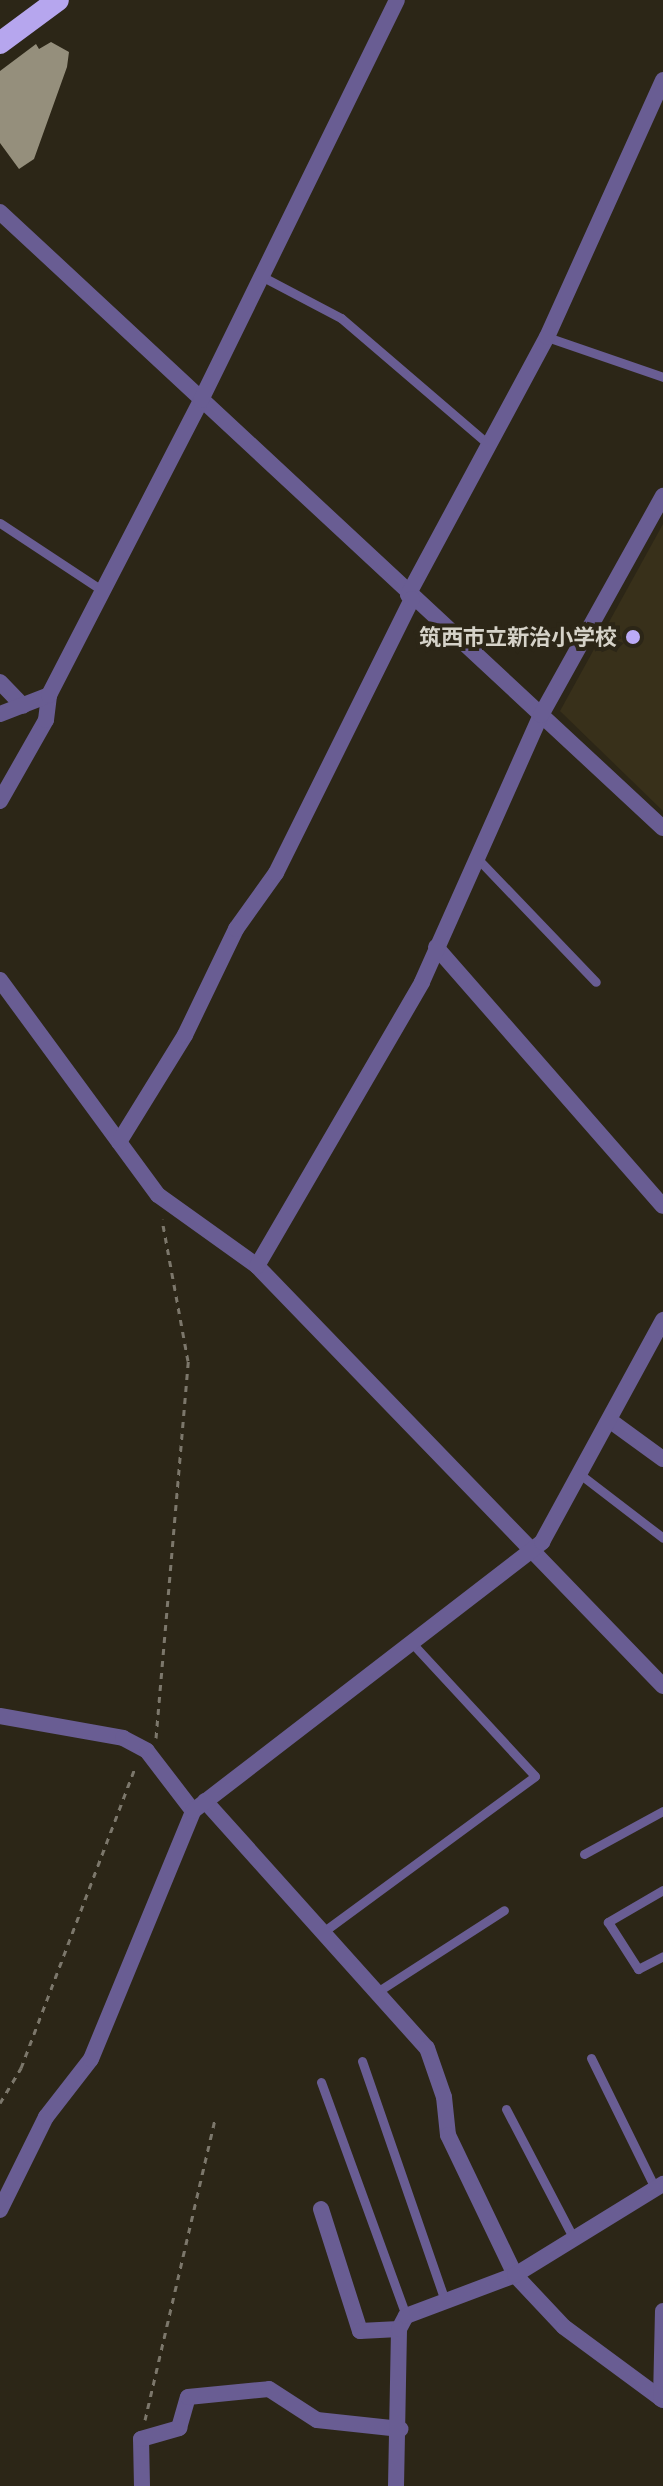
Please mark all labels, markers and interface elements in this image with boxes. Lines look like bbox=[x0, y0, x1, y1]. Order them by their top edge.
place label: 筑西市立新治小学校 bbox=[419, 624, 617, 650]
marker: 筑西市立新治小学校 bbox=[624, 628, 642, 646]

